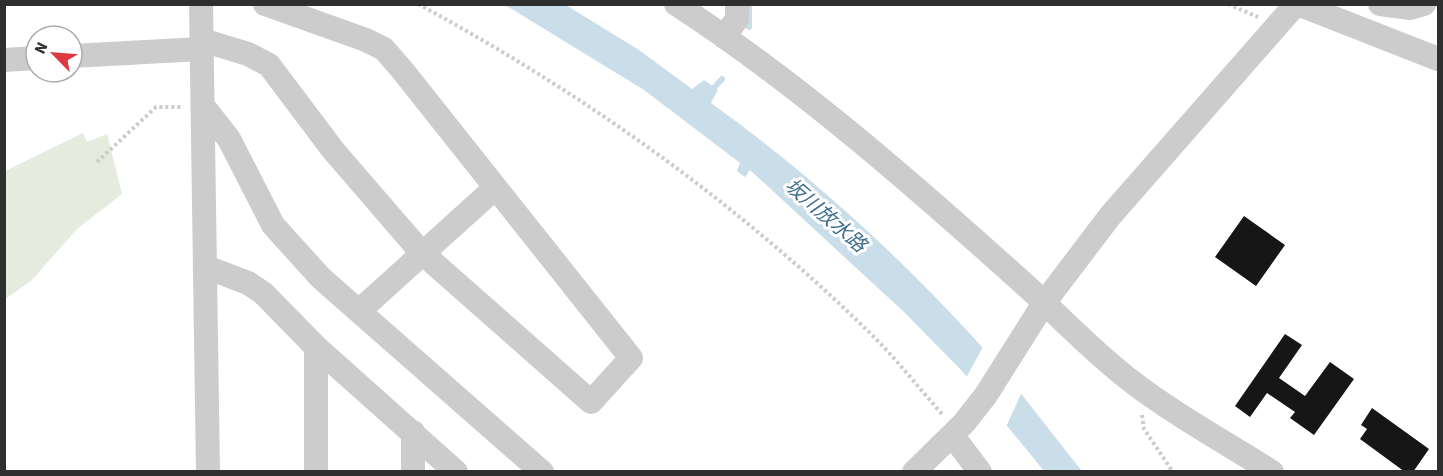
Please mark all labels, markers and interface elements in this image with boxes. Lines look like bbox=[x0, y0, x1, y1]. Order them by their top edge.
north arrow bbox=[24, 24, 84, 84]
text: N bbox=[29, 39, 54, 58]
water label: 坂川放水路 bbox=[778, 172, 874, 260]

